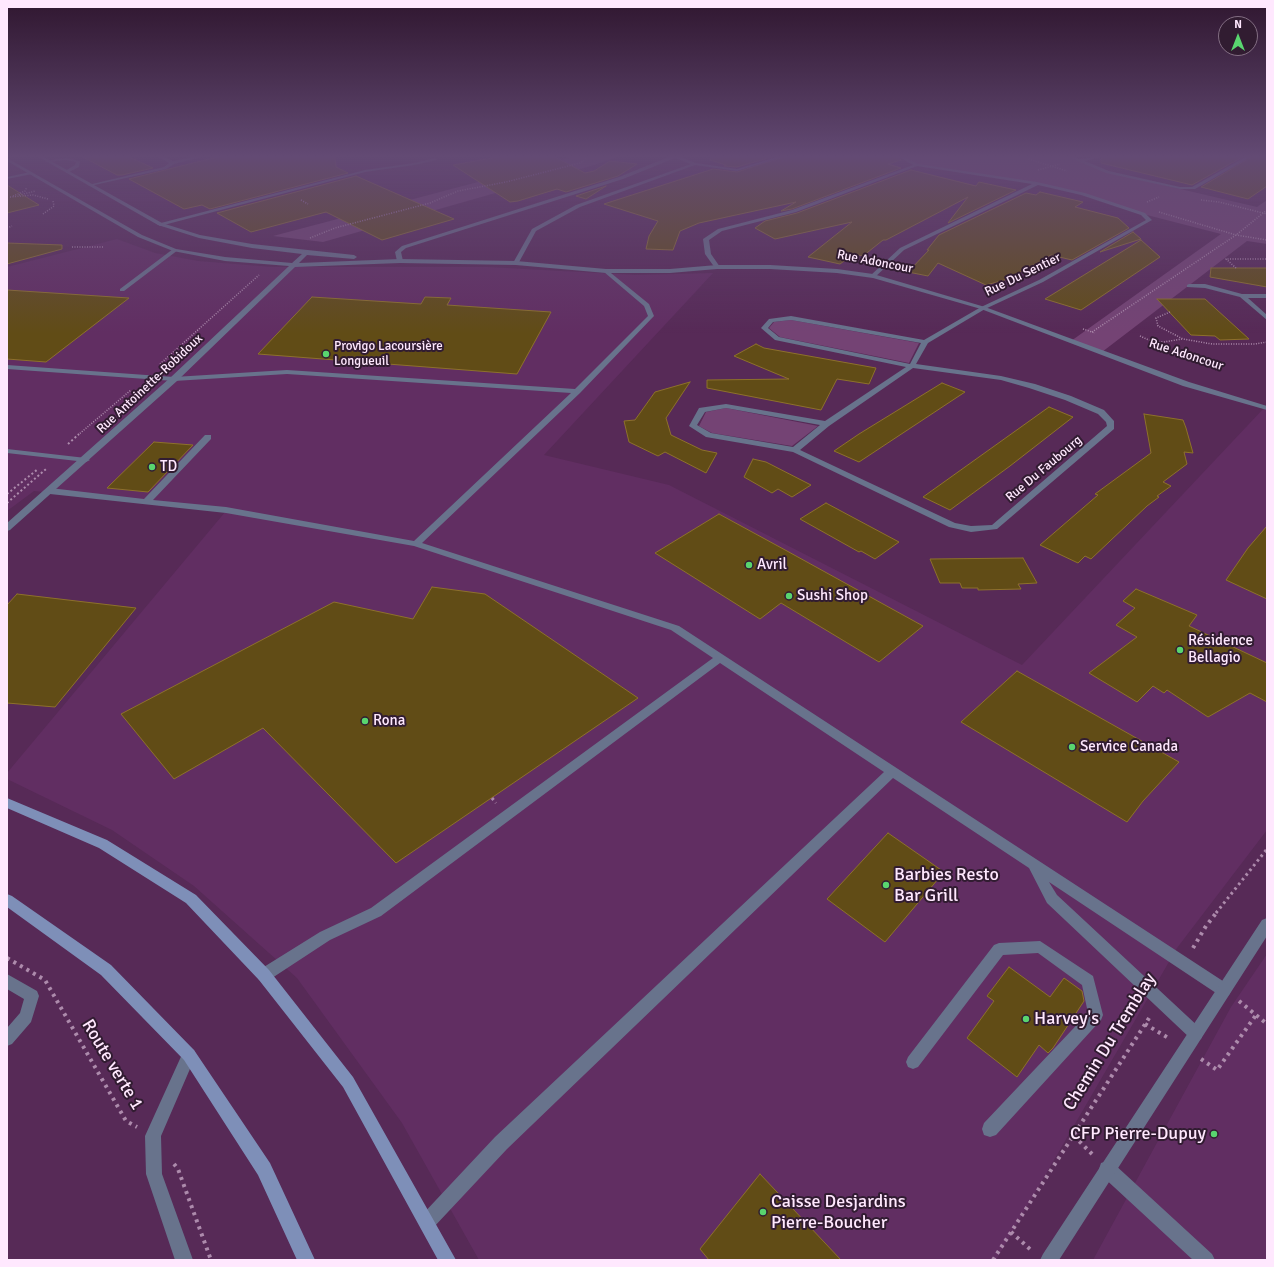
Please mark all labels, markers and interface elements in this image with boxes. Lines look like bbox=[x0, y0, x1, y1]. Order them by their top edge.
north arrow bbox=[1218, 16, 1258, 56]
text: N bbox=[1234, 18, 1242, 31]
street label: Rue Adoncour bbox=[836, 247, 914, 277]
street label: Rue Du Sentier bbox=[982, 250, 1064, 300]
street label: Rue Antoinette-Robidoux bbox=[94, 331, 206, 437]
street label: Rue Adoncour bbox=[1147, 336, 1225, 374]
place label: Provigo Lacoursière Longueuil bbox=[334, 339, 443, 370]
marker: Provigo Lacoursière Longueuil bbox=[321, 349, 331, 359]
street label: Rue Du Faubourg bbox=[1003, 433, 1085, 505]
place label: TD bbox=[160, 458, 177, 476]
marker: TD bbox=[147, 462, 157, 472]
place label: Avril bbox=[757, 556, 787, 574]
marker: Avril bbox=[744, 560, 754, 570]
place label: Sushi Shop bbox=[797, 587, 868, 605]
marker: Sushi Shop bbox=[784, 591, 794, 601]
place label: Résidence Bellagio bbox=[1188, 632, 1253, 667]
marker: Résidence Bellagio bbox=[1175, 645, 1185, 655]
place label: Rona bbox=[373, 712, 405, 730]
marker: Rona bbox=[360, 716, 370, 726]
place label: Service Canada bbox=[1080, 738, 1178, 756]
marker: Service Canada bbox=[1067, 742, 1077, 752]
place label: Barbies Resto Bar Grill bbox=[894, 864, 999, 906]
marker: Barbies Resto Bar Grill bbox=[881, 880, 891, 890]
street label: Chemin Du Tremblay bbox=[1059, 969, 1161, 1115]
place label: Harvey's bbox=[1034, 1008, 1099, 1030]
marker: Harvey's bbox=[1021, 1014, 1031, 1024]
street label: Route verte 1 bbox=[77, 1016, 147, 1114]
place label: CFP Pierre-Dupuy bbox=[1070, 1123, 1206, 1145]
marker: CFP Pierre-Dupuy bbox=[1209, 1129, 1219, 1139]
place label: Caisse Desjardins Pierre-Boucher bbox=[771, 1191, 906, 1234]
marker: Caisse Desjardins Pierre-Boucher bbox=[758, 1207, 768, 1217]

